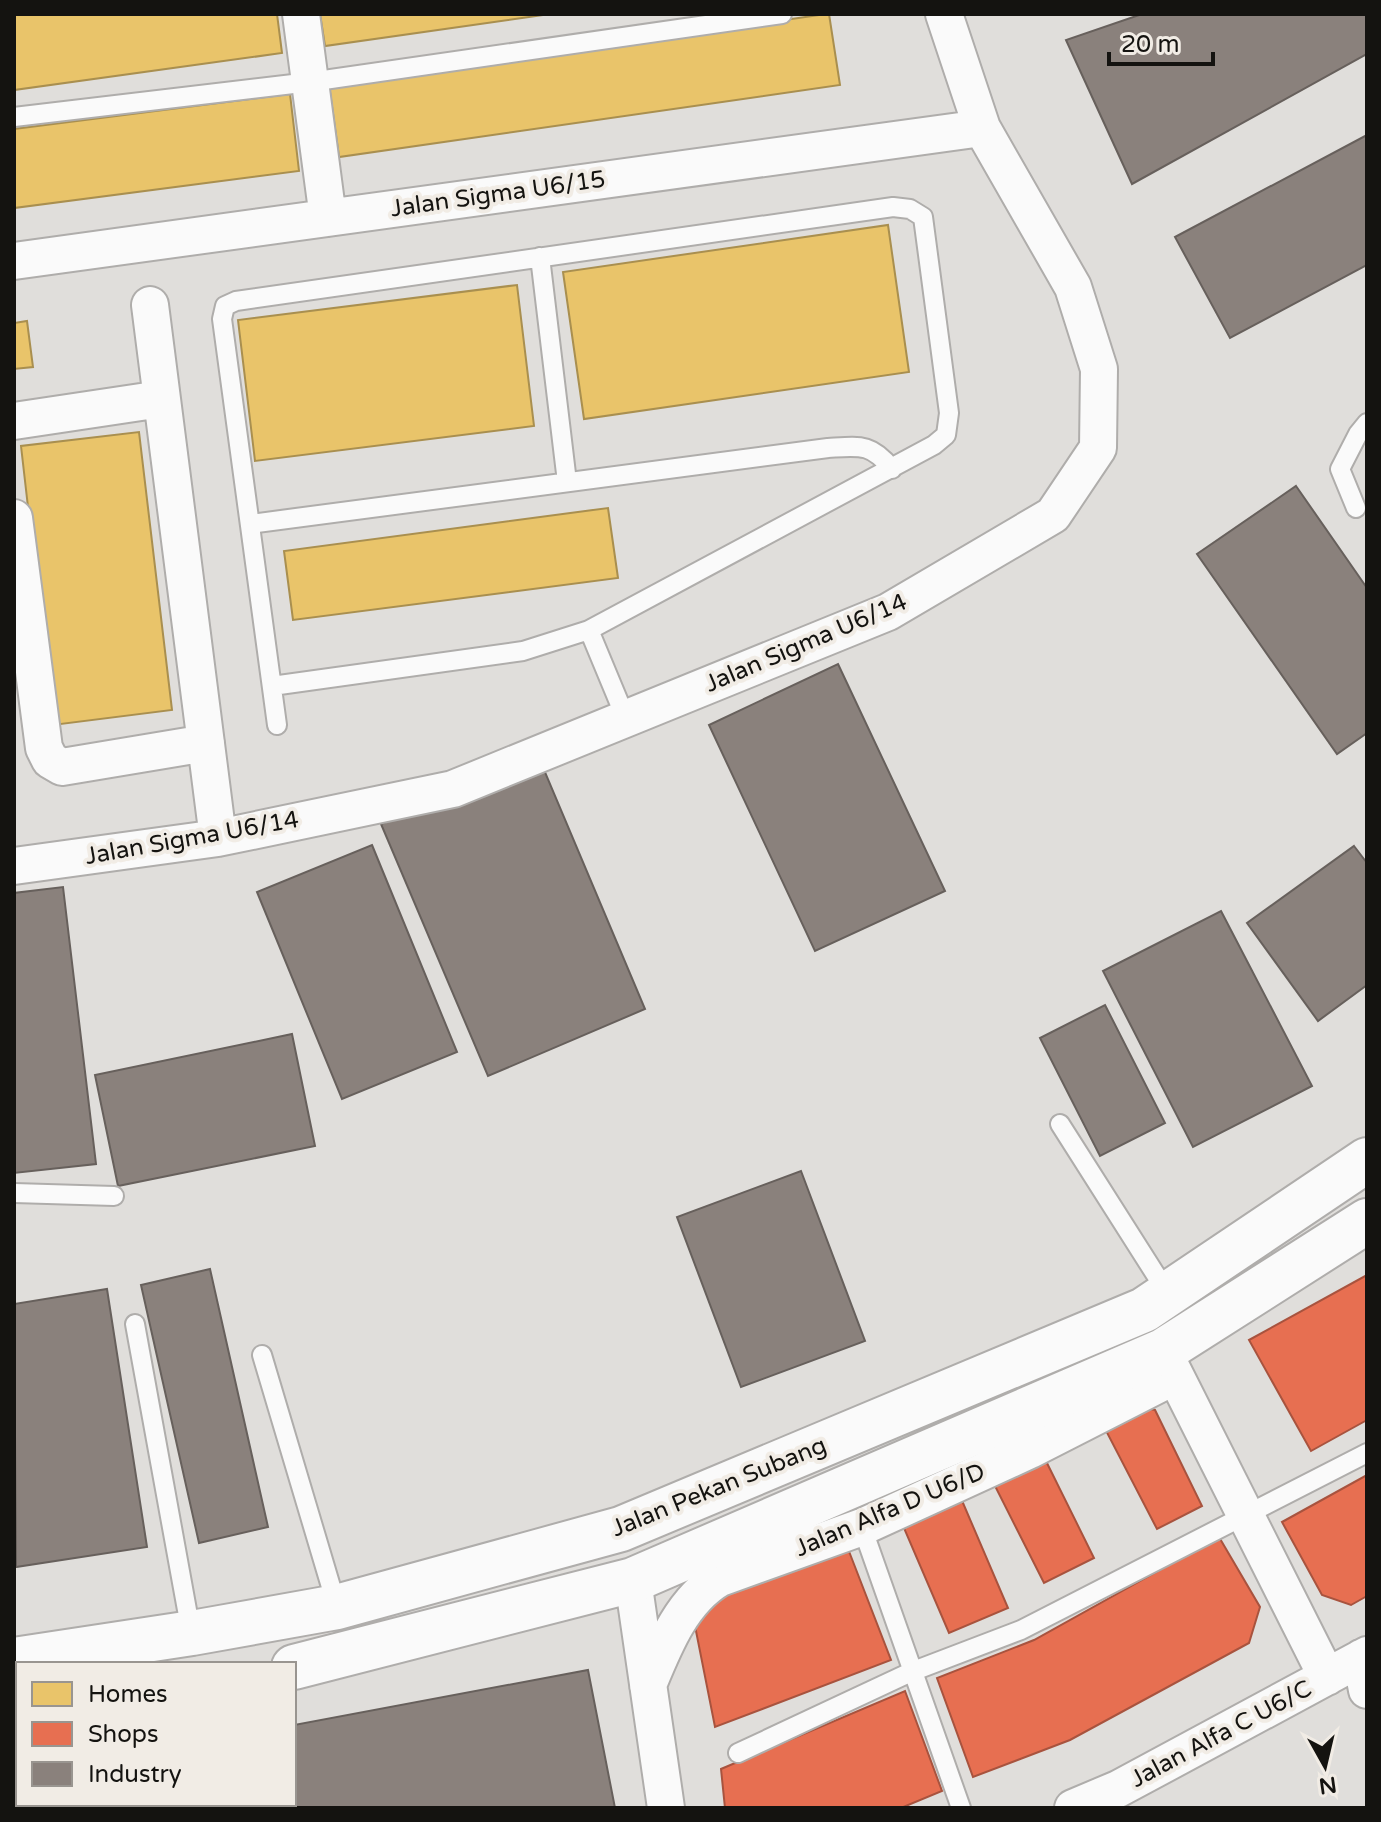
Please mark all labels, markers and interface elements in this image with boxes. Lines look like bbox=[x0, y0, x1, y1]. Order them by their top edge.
scale bar bbox=[1109, 16, 1213, 66]
text: 20 m bbox=[1121, 30, 1179, 59]
street label: Jalan Sigma U6/15 bbox=[389, 165, 607, 223]
street label: Jalan Sigma U6/14 bbox=[701, 587, 911, 699]
street label: Jalan Sigma U6/14 bbox=[83, 805, 301, 871]
street label: Jalan Pekan Subang bbox=[607, 1431, 831, 1543]
street label: Jalan Alfa D U6/D bbox=[791, 1457, 989, 1563]
legend bbox=[16, 1662, 296, 1806]
street label: Jalan Alfa C U6/C bbox=[1126, 1674, 1316, 1794]
text: Homes bbox=[88, 1680, 168, 1709]
text: Shops bbox=[88, 1720, 158, 1749]
north arrow bbox=[1285, 1726, 1365, 1806]
text: Industry bbox=[88, 1760, 182, 1789]
text: N bbox=[1317, 1771, 1338, 1799]

